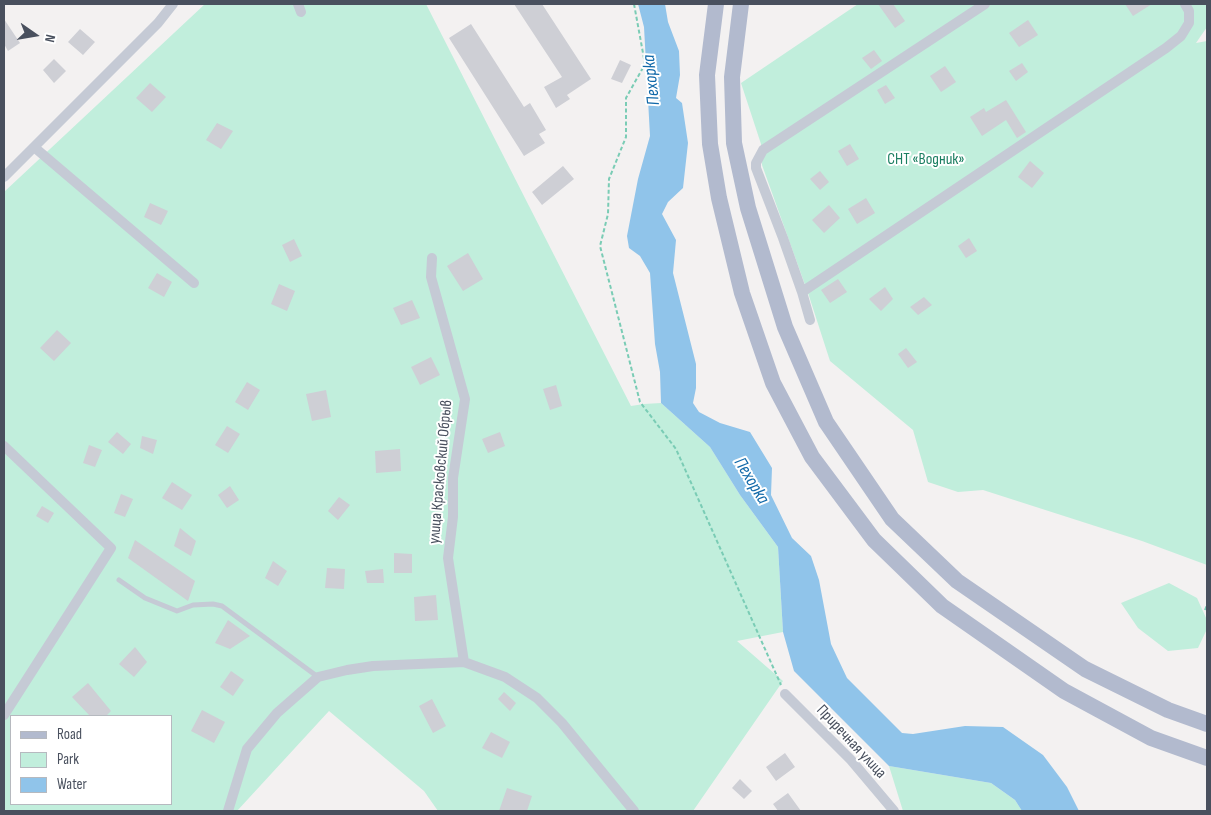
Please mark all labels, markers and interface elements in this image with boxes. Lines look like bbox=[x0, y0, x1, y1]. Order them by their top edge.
north arrow bbox=[10, 10, 60, 60]
text: N bbox=[41, 33, 59, 44]
water label: Пехорка bbox=[639, 54, 665, 106]
park label: СНТ «Водник» bbox=[887, 150, 965, 170]
street label: улица Красковский Обрыв bbox=[425, 399, 457, 545]
water label: Пехорка bbox=[729, 454, 773, 508]
street label: Приречная улица bbox=[812, 701, 890, 783]
legend bbox=[10, 715, 172, 805]
text: Road bbox=[57, 725, 82, 744]
text: Park bbox=[57, 750, 79, 769]
text: Water bbox=[57, 775, 87, 794]

